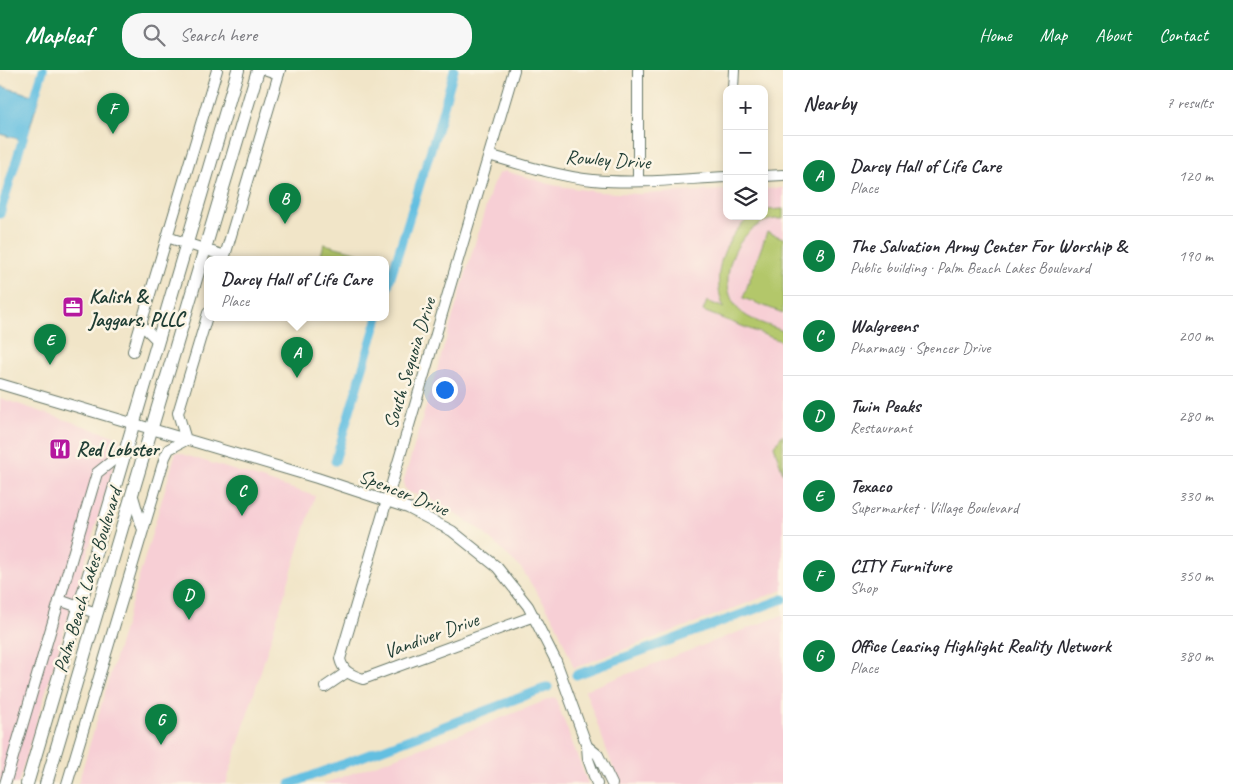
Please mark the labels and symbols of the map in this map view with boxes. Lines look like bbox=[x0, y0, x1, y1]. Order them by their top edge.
pin: F bbox=[97, 93, 129, 134]
street label: Rowley Drive bbox=[565, 144, 653, 175]
pin: B bbox=[269, 183, 301, 224]
place label: Kalish & Jaggars, PLLC bbox=[87, 284, 187, 332]
street label: South Sequoia Drive bbox=[378, 293, 442, 432]
office icon: Kalish & Jaggars, PLLC bbox=[61, 295, 85, 319]
pin: E bbox=[34, 324, 66, 365]
pin: A bbox=[281, 337, 313, 378]
your location bbox=[432, 377, 458, 403]
restaurant icon: Red Lobster bbox=[48, 437, 72, 461]
place label: Red Lobster bbox=[76, 437, 161, 462]
street label: Spencer Drive bbox=[355, 463, 454, 522]
pin: C bbox=[226, 475, 258, 516]
street label: Palm Beach Lakes Boulevard bbox=[47, 482, 128, 675]
pin: D bbox=[173, 579, 205, 620]
street label: Vandiver Drive bbox=[380, 606, 483, 664]
pin: G bbox=[145, 704, 177, 745]

